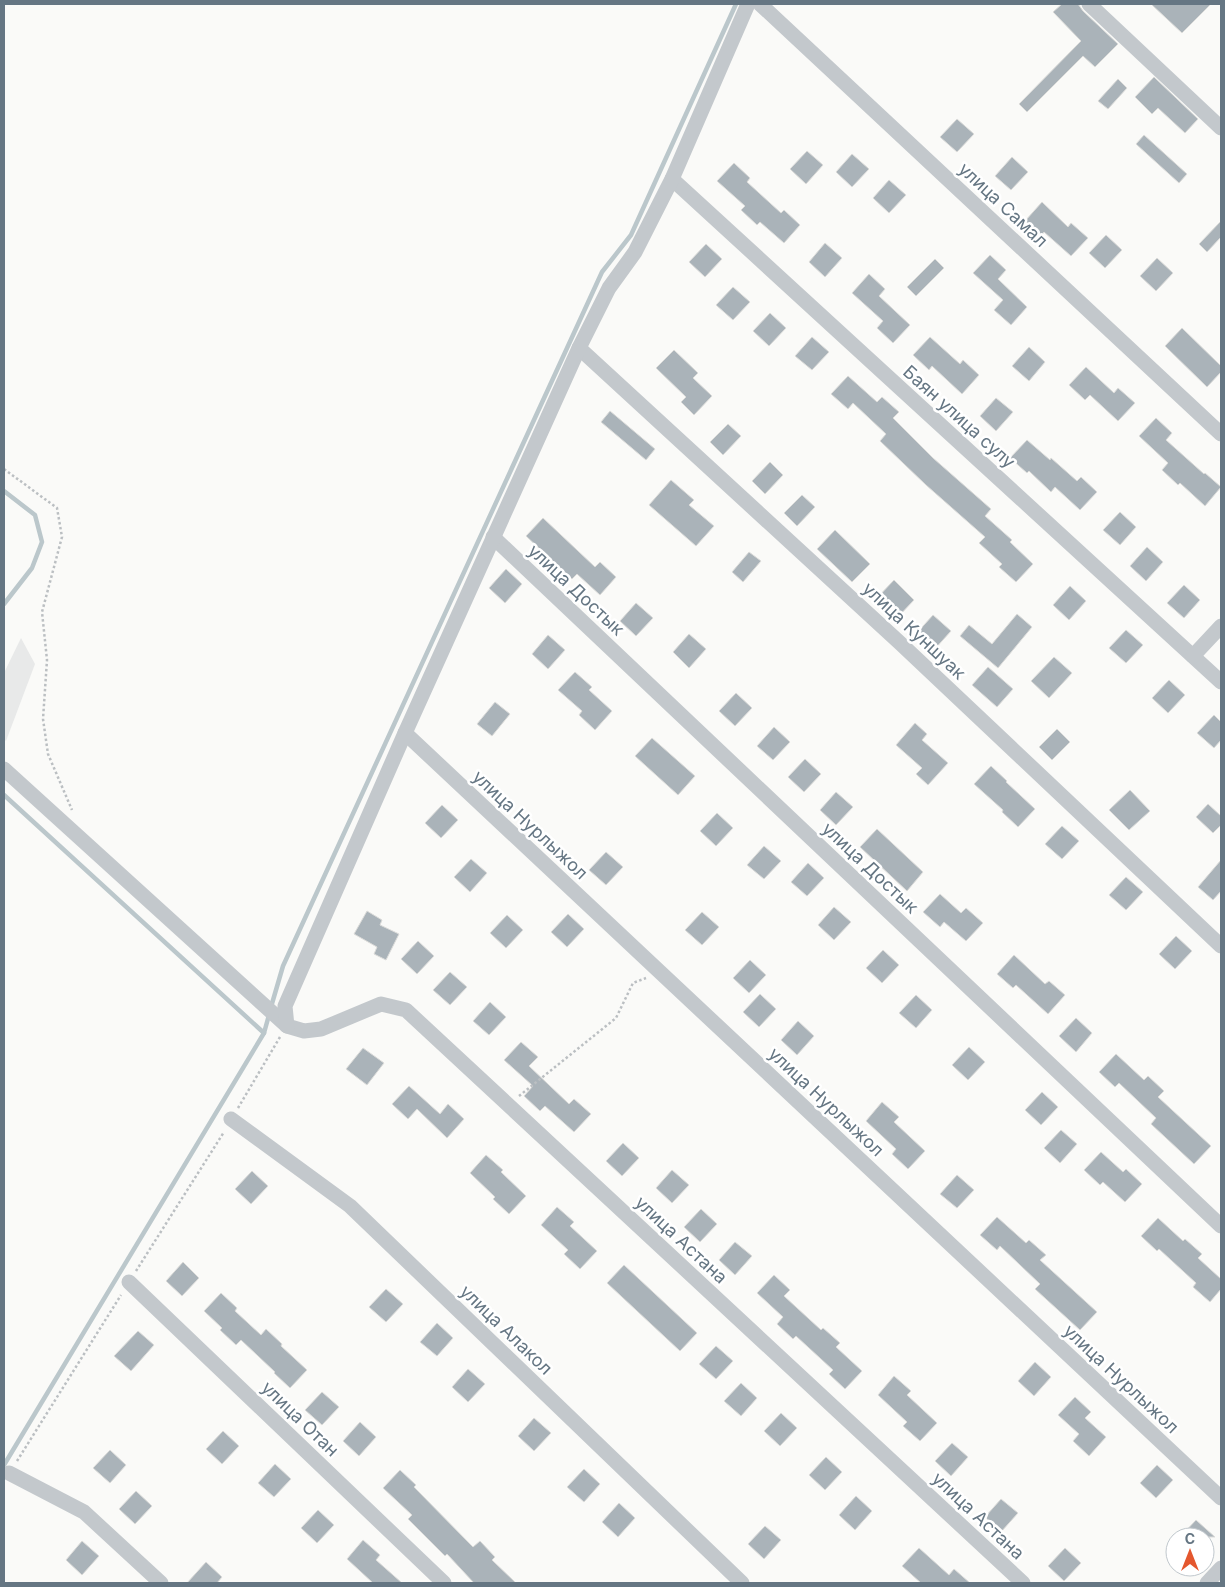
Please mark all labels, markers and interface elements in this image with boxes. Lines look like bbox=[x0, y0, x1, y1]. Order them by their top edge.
street label: улица Самал bbox=[955, 158, 1052, 251]
street label: Баян улица сулу bbox=[899, 361, 1020, 472]
street label: улица Достык bbox=[524, 540, 629, 640]
street label: улица Куншуак bbox=[859, 578, 970, 684]
street label: улица Нурлыжол bbox=[468, 766, 592, 883]
street label: улица Достык bbox=[818, 818, 923, 918]
street label: улица Нурлыжол bbox=[764, 1043, 888, 1160]
street label: улица Астана bbox=[631, 1192, 732, 1288]
street label: улица Алакол bbox=[456, 1281, 557, 1379]
street label: улица Нурлыжол bbox=[1059, 1320, 1183, 1437]
street label: улица Отан bbox=[257, 1377, 343, 1461]
street label: улица Астана bbox=[928, 1468, 1029, 1564]
north arrow bbox=[1165, 1527, 1215, 1577]
text: С bbox=[1185, 1530, 1195, 1547]

